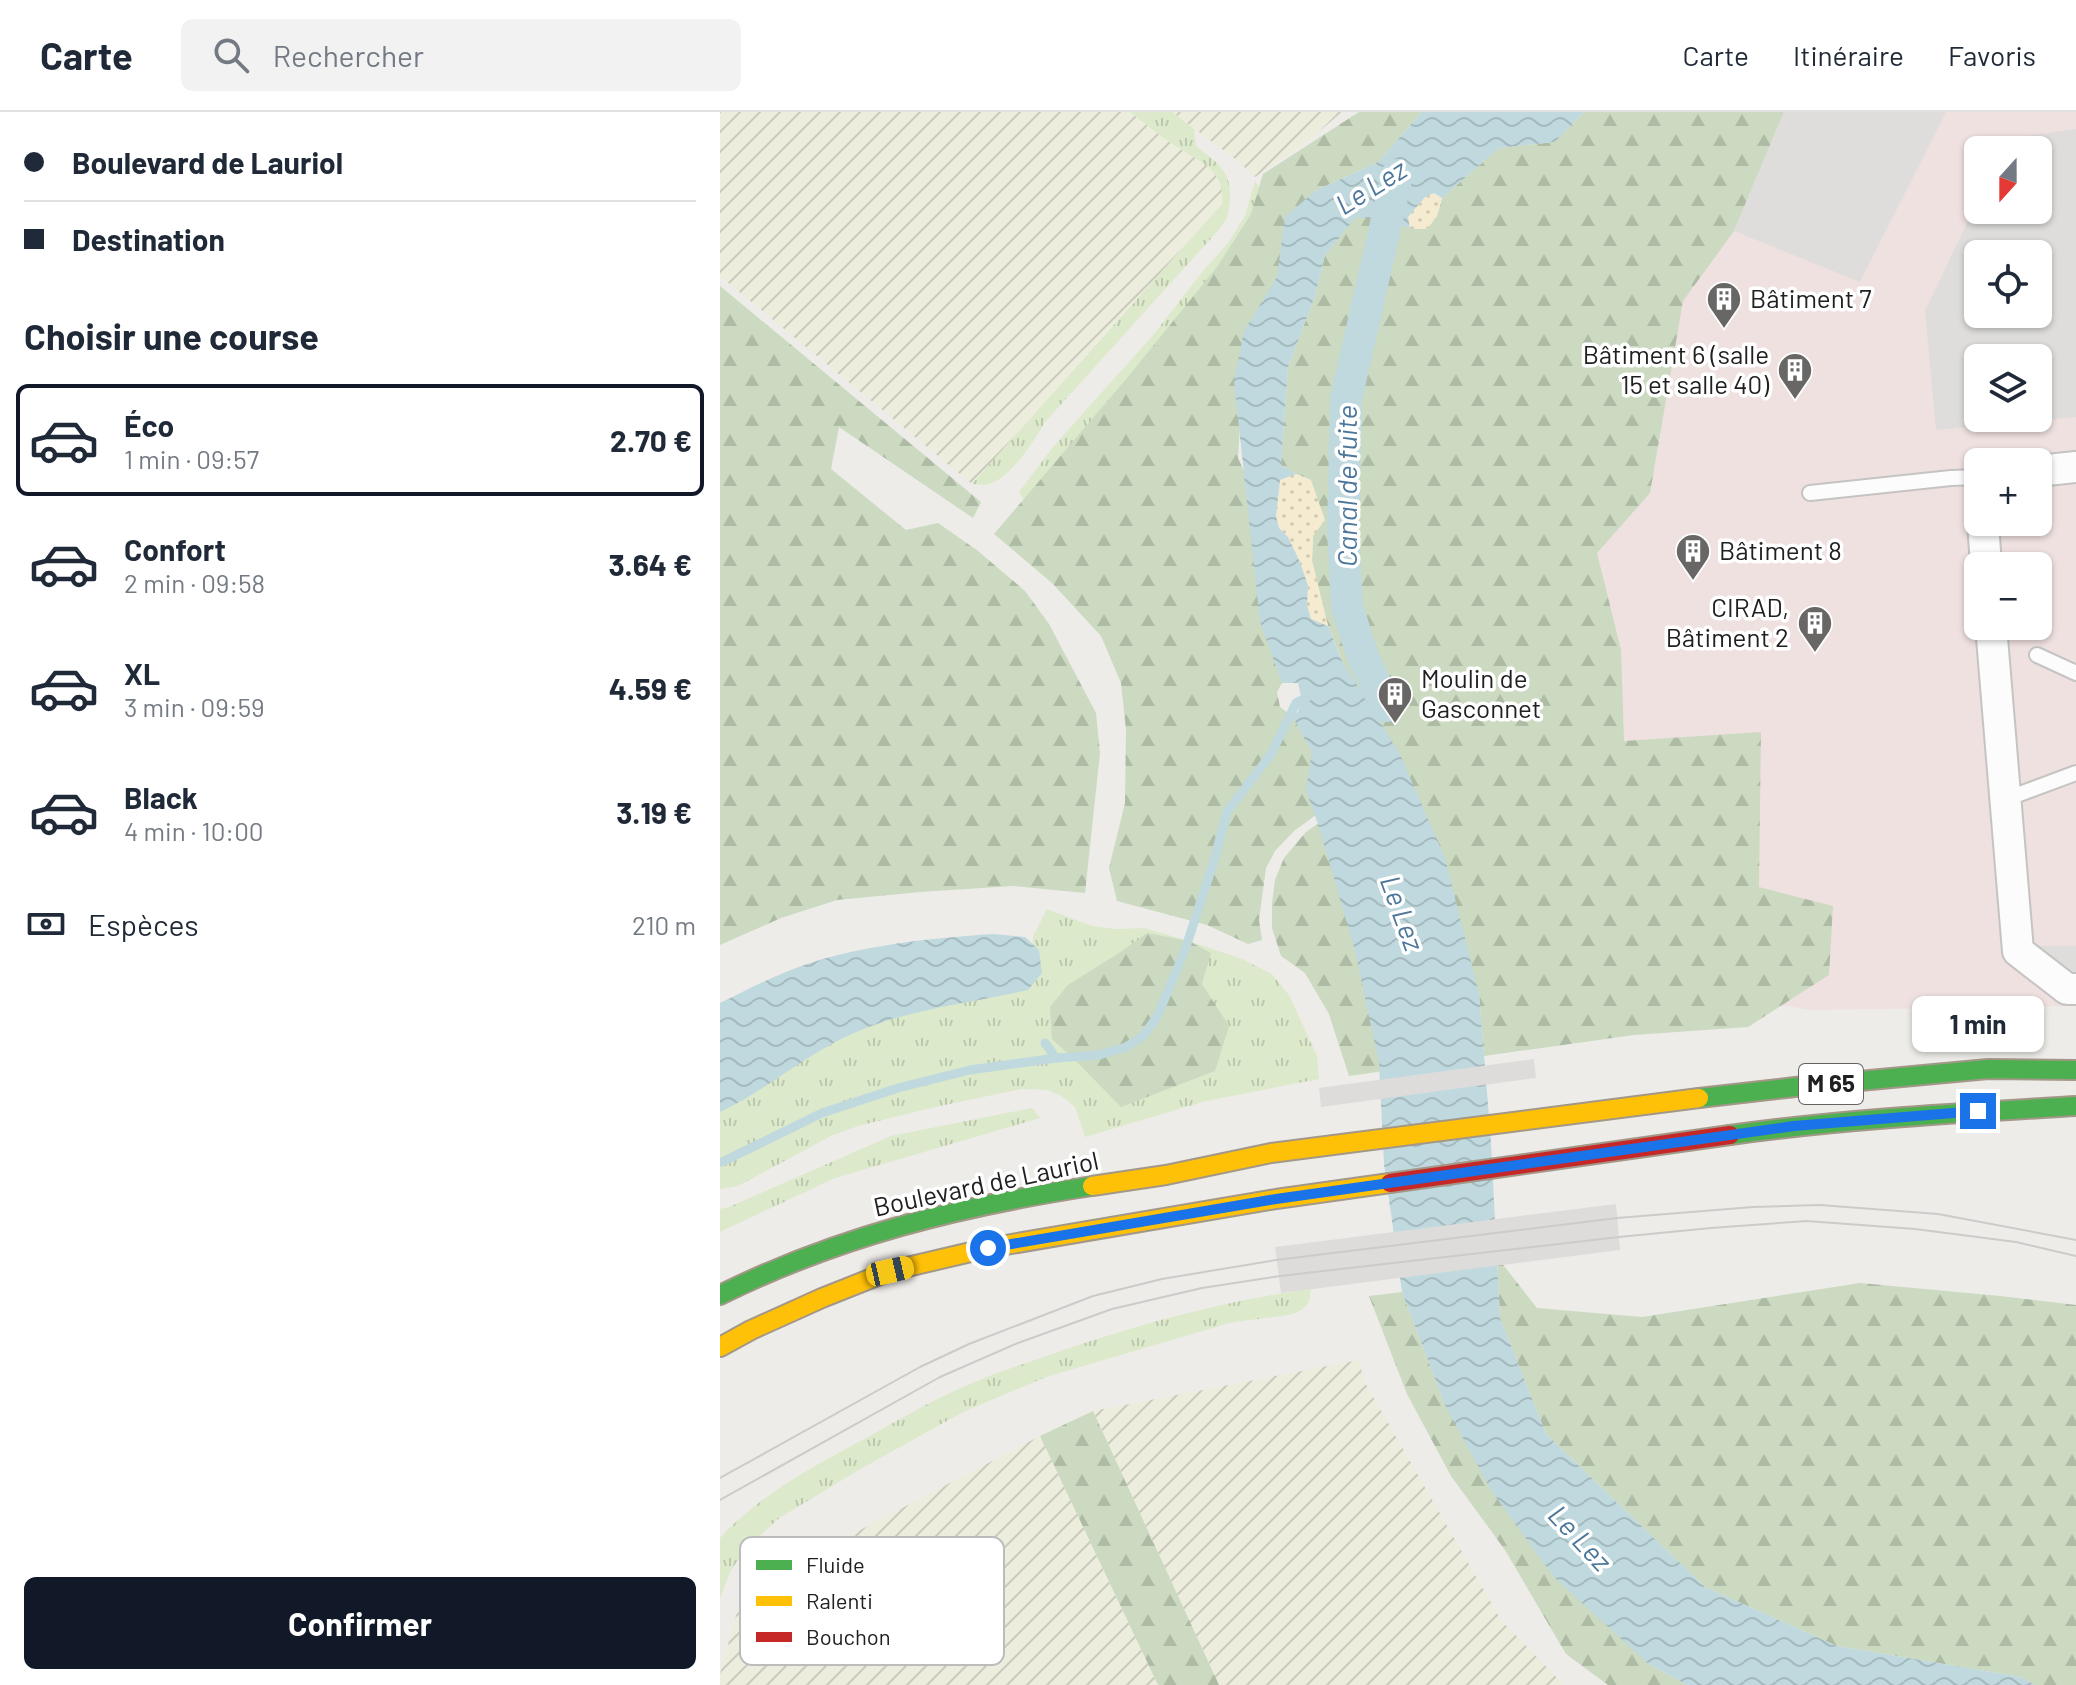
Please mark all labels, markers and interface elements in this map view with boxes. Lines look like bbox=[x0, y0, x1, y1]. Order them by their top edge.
search box bbox=[181, 19, 741, 91]
text: Carte bbox=[40, 32, 133, 78]
icon: search bbox=[209, 33, 253, 77]
text: Rechercher bbox=[273, 37, 424, 73]
text: Carte bbox=[1683, 38, 1749, 72]
text: Itinéraire bbox=[1793, 38, 1904, 72]
text: Favoris bbox=[1948, 38, 2036, 72]
north arrow bbox=[1964, 136, 2052, 224]
map controls bbox=[1964, 136, 2052, 640]
text: Boulevard de Lauriol bbox=[72, 144, 343, 180]
water label: Le Lez bbox=[1329, 151, 1413, 221]
text: Destination bbox=[72, 221, 225, 257]
button: locate bbox=[1964, 240, 2052, 328]
building icon: Bâtiment 7 bbox=[1705, 280, 1743, 330]
place label: Bâtiment 7 bbox=[1750, 282, 1872, 313]
text: Choisir une course bbox=[24, 314, 319, 357]
place label: Bâtiment 6 (salle 15 et salle 40) bbox=[1583, 338, 1769, 399]
button: layers bbox=[1964, 344, 2052, 432]
building icon: Bâtiment 6 (salle 15 et salle 40) bbox=[1776, 351, 1814, 401]
icon: car bbox=[28, 404, 100, 476]
water label: Canal de fuite bbox=[1329, 405, 1363, 567]
text: Éco bbox=[124, 407, 174, 443]
text: 2.70 € bbox=[610, 422, 692, 458]
text: 1 min · 09:57 bbox=[124, 443, 259, 474]
button: + bbox=[1964, 448, 2052, 536]
icon: car bbox=[28, 528, 100, 600]
text: Confort bbox=[124, 531, 226, 567]
building icon: Bâtiment 8 bbox=[1674, 532, 1712, 582]
place label: Bâtiment 8 bbox=[1719, 534, 1842, 565]
text: 3.64 € bbox=[608, 546, 692, 582]
button: − bbox=[1964, 552, 2052, 640]
text: 2 min · 09:58 bbox=[124, 567, 265, 598]
place label: CIRAD, Bâtiment 2 bbox=[1666, 591, 1789, 652]
building icon: CIRAD, Bâtiment 2 bbox=[1796, 604, 1834, 654]
icon: car bbox=[28, 652, 100, 724]
text: XL bbox=[124, 655, 160, 691]
place label: Moulin de Gasconnet bbox=[1421, 662, 1541, 723]
text: 4.59 € bbox=[609, 670, 692, 706]
building icon: Moulin de Gasconnet bbox=[1376, 675, 1414, 725]
text: 3 min · 09:59 bbox=[124, 691, 265, 722]
icon: car bbox=[28, 776, 100, 848]
text: Black bbox=[124, 779, 198, 815]
text: 3.19 € bbox=[616, 794, 692, 830]
text: 4 min · 10:00 bbox=[124, 815, 264, 846]
water label: Le Lez bbox=[1374, 871, 1432, 956]
icon: cash bbox=[24, 902, 68, 946]
text: Espèces bbox=[88, 906, 199, 942]
text: 210 m bbox=[632, 909, 696, 940]
callout: 1 min bbox=[1912, 995, 2044, 1051]
text: 1 min bbox=[1950, 1008, 2006, 1039]
road number: M 65 bbox=[1799, 1064, 1863, 1104]
route end bbox=[1960, 1093, 1996, 1129]
street label: Boulevard de Lauriol bbox=[870, 1144, 1101, 1222]
route start bbox=[970, 1230, 1006, 1266]
car bbox=[864, 1254, 916, 1288]
water label: Le Lez bbox=[1542, 1497, 1620, 1578]
legend bbox=[740, 1537, 1004, 1665]
text: Fluide bbox=[806, 1551, 865, 1577]
button: Confirmer bbox=[24, 1577, 696, 1669]
text: Ralenti bbox=[806, 1587, 873, 1613]
text: Bouchon bbox=[806, 1623, 891, 1649]

